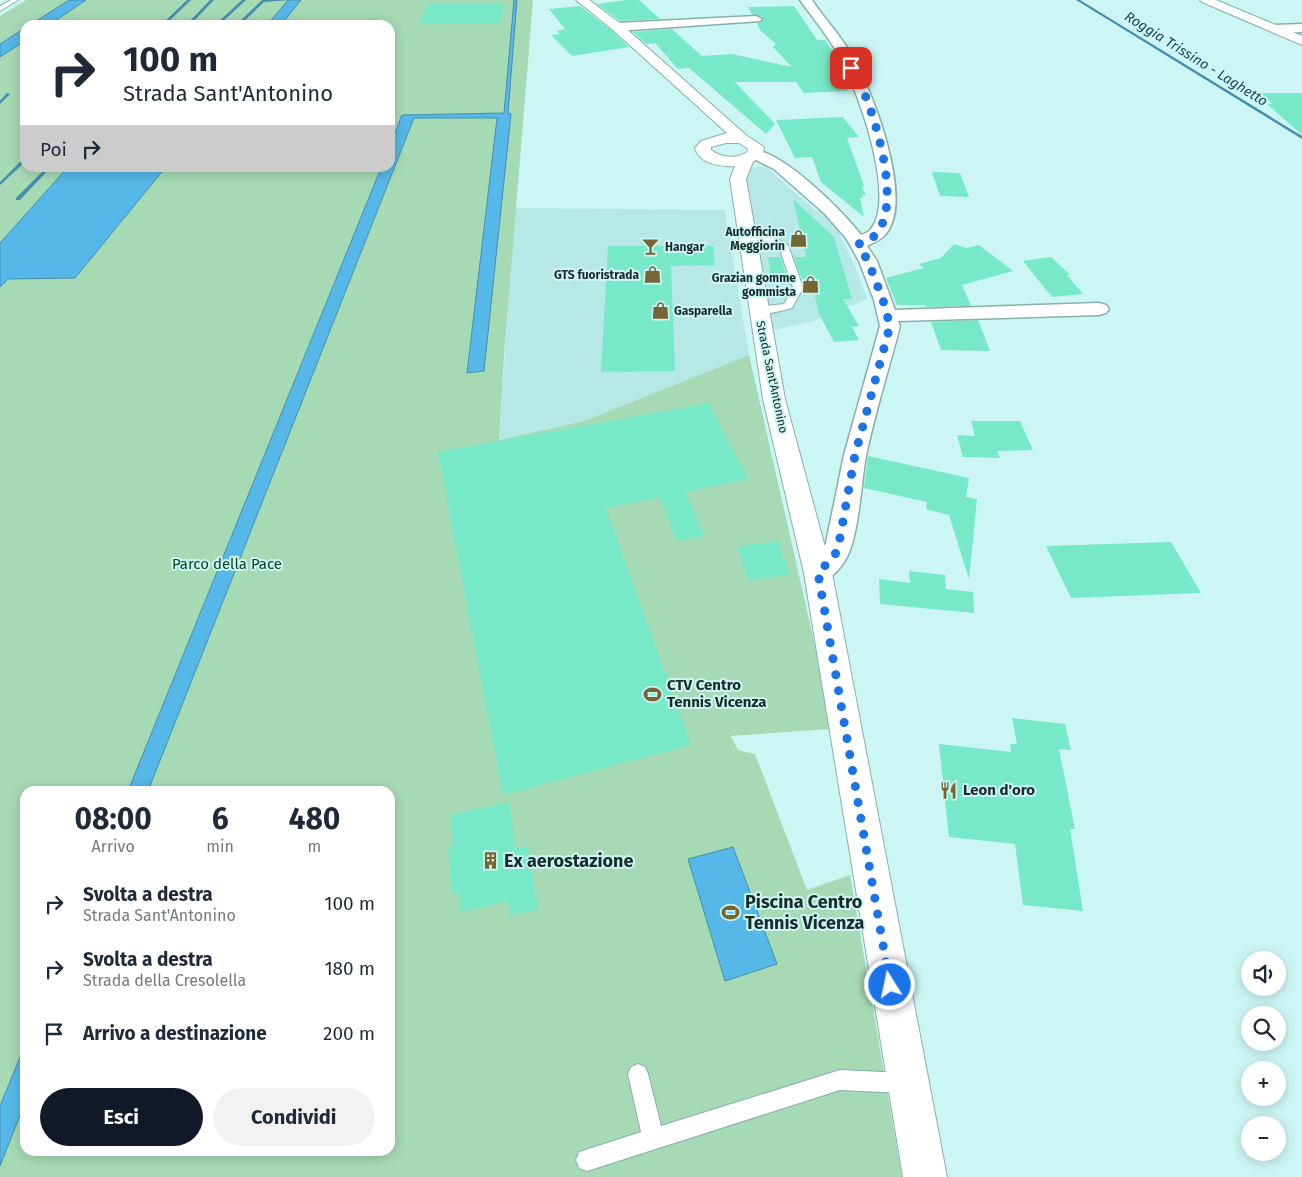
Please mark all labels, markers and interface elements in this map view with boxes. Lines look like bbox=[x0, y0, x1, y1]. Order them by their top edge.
water label: Roggia Trissino - Laghetto bbox=[1121, 8, 1271, 110]
text: 100 m bbox=[123, 38, 218, 80]
icon: right bbox=[40, 40, 105, 105]
pin bbox=[830, 47, 872, 89]
icon: arrive bbox=[837, 54, 865, 82]
text: Strada Sant'Antonino bbox=[123, 80, 333, 107]
icon: right bbox=[77, 135, 105, 163]
text: Poi bbox=[40, 138, 67, 161]
place label: Autofficina Meggiorin bbox=[725, 225, 785, 253]
shop icon: Autofficina Meggiorin bbox=[789, 229, 809, 249]
bar icon: Hangar bbox=[641, 237, 661, 257]
place label: Hangar bbox=[665, 240, 704, 254]
shop icon: GTS fuoristrada bbox=[643, 265, 663, 285]
place label: GTS fuoristrada bbox=[554, 268, 639, 282]
place label: Grazian gomme gommista bbox=[712, 271, 796, 299]
shop icon: Grazian gomme gommista bbox=[800, 275, 820, 295]
shop icon: Gasparella bbox=[650, 301, 670, 321]
place label: Gasparella bbox=[674, 304, 733, 318]
street label: Strada Sant'Antonino bbox=[753, 320, 791, 434]
park label: Parco della Pace bbox=[172, 555, 282, 573]
place label: CTV Centro Tennis Vicenza bbox=[667, 676, 766, 711]
sports icon: CTV Centro Tennis Vicenza bbox=[643, 684, 663, 704]
restaurant icon: Leon d'oro bbox=[939, 780, 959, 800]
place label: Leon d'oro bbox=[963, 781, 1035, 799]
text: 08:00 bbox=[75, 801, 152, 837]
text: 6 bbox=[212, 801, 229, 837]
text: 480 bbox=[288, 801, 340, 837]
text: Arrivo bbox=[92, 837, 135, 856]
text: min bbox=[206, 837, 234, 856]
text: m bbox=[308, 837, 321, 856]
place label: Ex aerostazione bbox=[504, 850, 633, 872]
building icon: Ex aerostazione bbox=[480, 851, 500, 871]
text: Svolta a destra bbox=[83, 883, 213, 906]
icon: right bbox=[40, 890, 68, 918]
place label: Piscina Centro Tennis Vicenza bbox=[745, 891, 864, 934]
text: 100 m bbox=[324, 892, 375, 915]
sports icon: Piscina Centro Tennis Vicenza bbox=[721, 902, 741, 922]
text: Strada Sant'Antonino bbox=[83, 906, 236, 925]
text: Svolta a destra bbox=[83, 948, 213, 971]
map controls bbox=[1241, 951, 1286, 1161]
button: sound bbox=[1241, 951, 1286, 996]
icon: right bbox=[40, 955, 68, 983]
text: 180 m bbox=[324, 957, 375, 980]
position arrow bbox=[863, 958, 915, 1010]
text: Strada della Cresolella bbox=[83, 971, 246, 990]
button: search bbox=[1241, 1006, 1286, 1051]
icon: arrive bbox=[40, 1020, 68, 1048]
text: Arrivo a destinazione bbox=[83, 1022, 267, 1045]
text: 200 m bbox=[323, 1022, 375, 1045]
button: + bbox=[1241, 1061, 1286, 1106]
button: Esci bbox=[40, 1088, 203, 1146]
button: Condividi bbox=[213, 1088, 375, 1146]
button: − bbox=[1241, 1116, 1286, 1161]

